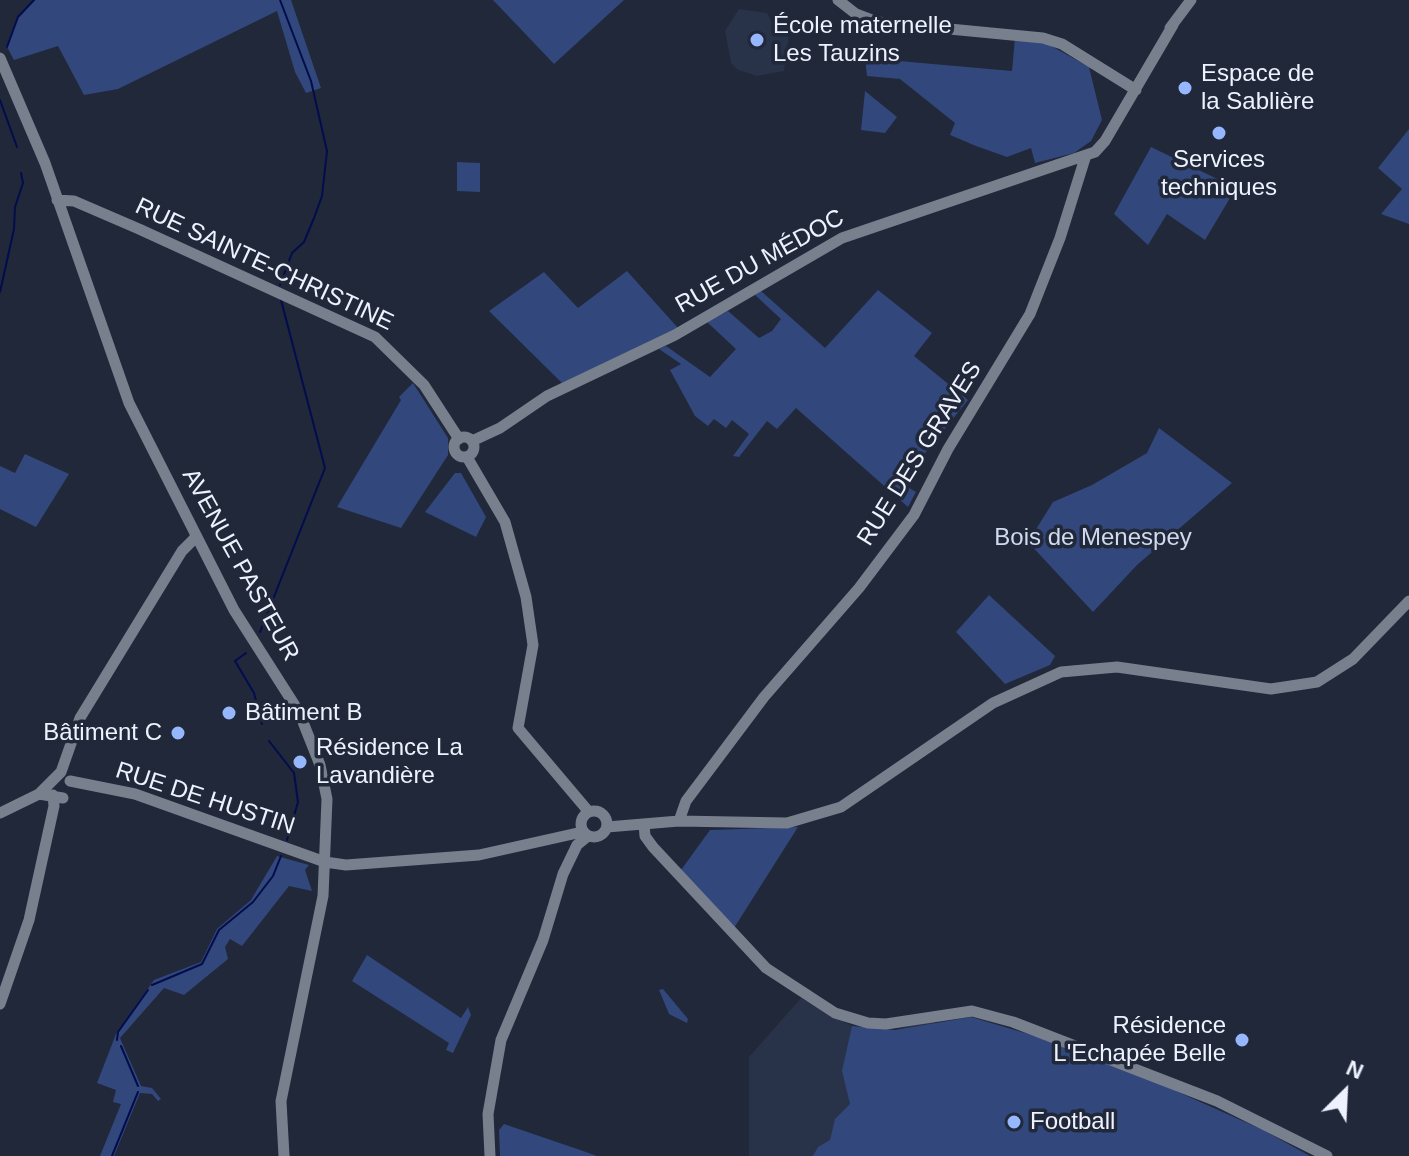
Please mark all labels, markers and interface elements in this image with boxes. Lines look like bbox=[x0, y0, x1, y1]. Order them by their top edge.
place label: École maternelle Les Tauzins bbox=[773, 12, 952, 68]
marker: École maternelle Les Tauzins bbox=[748, 31, 766, 49]
place label: Espace de la Sablière bbox=[1201, 60, 1314, 116]
marker: Espace de la Sablière bbox=[1176, 79, 1194, 97]
marker: Services techniques bbox=[1210, 124, 1228, 142]
place label: Services techniques bbox=[1161, 146, 1277, 202]
street label: RUE SAINTE-CHRISTINE bbox=[130, 192, 398, 338]
street label: RUE DU MÉDOC bbox=[671, 204, 849, 320]
street label: RUE DES GRAVES bbox=[852, 357, 988, 551]
street label: AVENUE PASTEUR bbox=[175, 464, 305, 666]
park label: Bois de Menespey bbox=[994, 524, 1192, 552]
place label: Bâtiment B bbox=[245, 699, 362, 727]
marker: Bâtiment B bbox=[220, 704, 238, 722]
place label: Bâtiment C bbox=[43, 719, 162, 747]
marker: Bâtiment C bbox=[169, 724, 187, 742]
place label: Résidence La Lavandière bbox=[316, 734, 463, 790]
marker: Résidence La Lavandière bbox=[291, 753, 309, 771]
street label: RUE DE HUSTIN bbox=[112, 756, 298, 842]
place label: Résidence L'Echapée Belle bbox=[1053, 1012, 1226, 1068]
marker: Résidence L'Echapée Belle bbox=[1233, 1031, 1251, 1049]
north arrow bbox=[1305, 1052, 1385, 1132]
text: N bbox=[1343, 1055, 1367, 1084]
place label: Football bbox=[1030, 1108, 1115, 1136]
marker: Football bbox=[1005, 1113, 1023, 1131]

